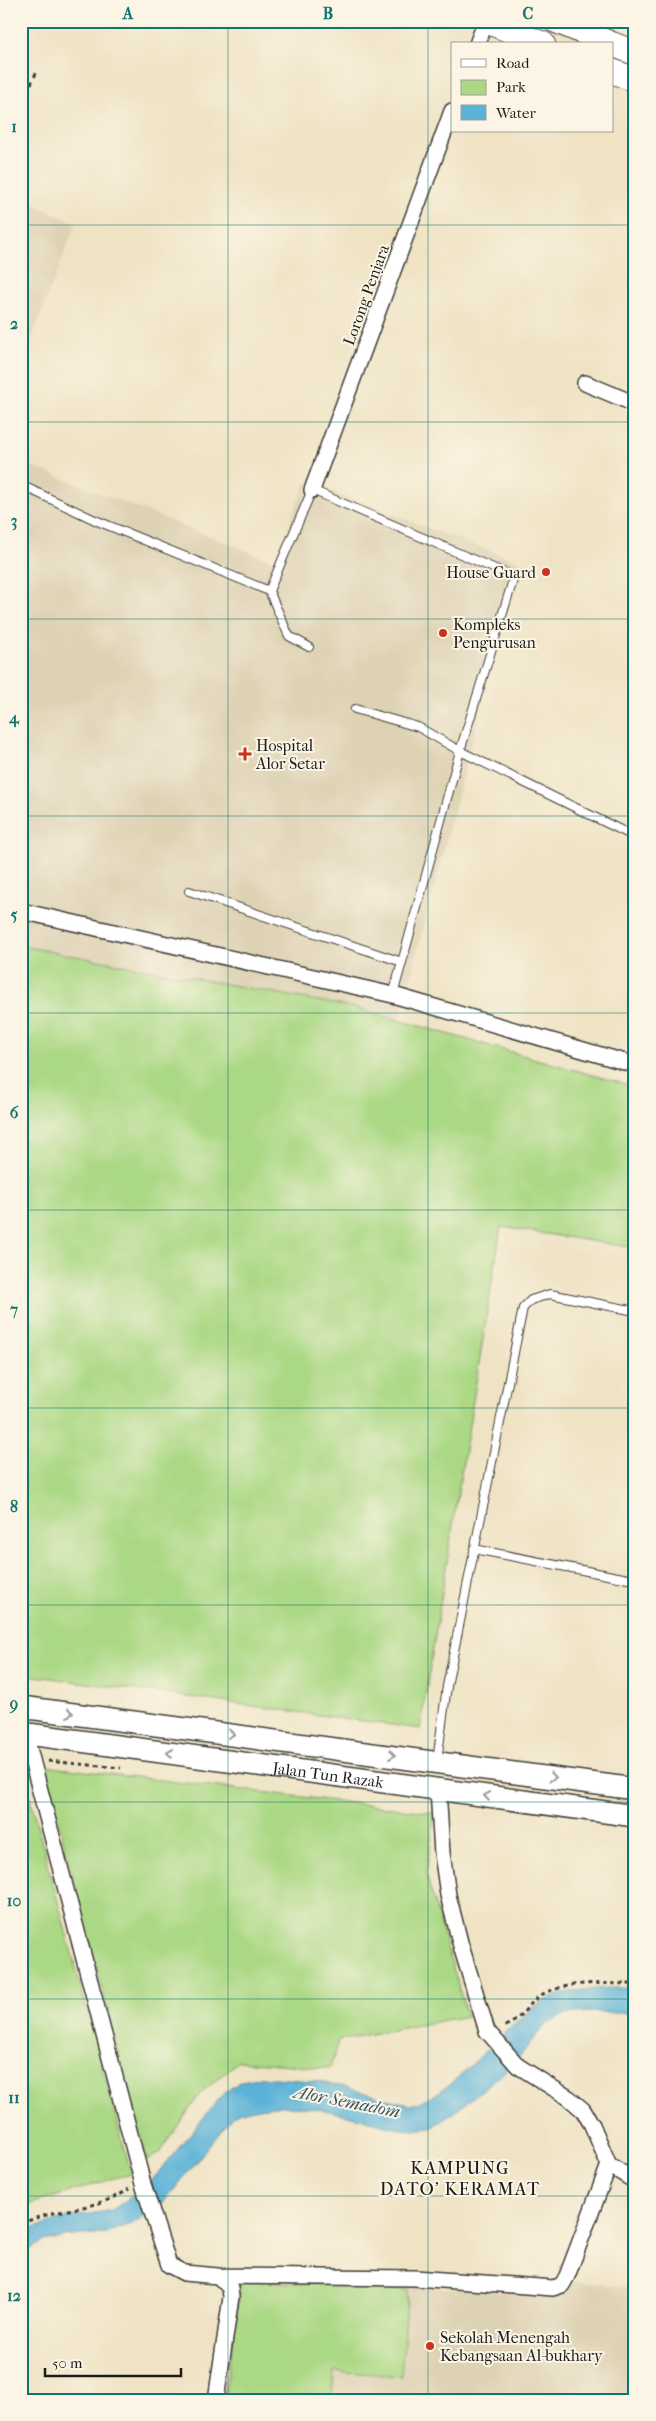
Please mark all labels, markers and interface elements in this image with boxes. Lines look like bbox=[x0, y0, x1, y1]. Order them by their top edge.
text: A bbox=[122, 4, 134, 23]
text: B bbox=[323, 4, 333, 23]
text: C bbox=[523, 4, 534, 23]
legend bbox=[451, 42, 614, 132]
text: Road bbox=[496, 54, 530, 72]
text: Park bbox=[496, 78, 526, 96]
text: Water bbox=[495, 104, 536, 122]
text: 1 bbox=[11, 117, 17, 136]
street label: Lorong Penjara bbox=[339, 241, 393, 348]
text: 2 bbox=[10, 314, 18, 333]
text: 3 bbox=[11, 511, 17, 531]
place label: House Guard bbox=[446, 563, 536, 582]
marker: House Guard bbox=[540, 566, 552, 578]
place label: Kompleks Pengurusan bbox=[453, 615, 537, 652]
marker: Kompleks Pengurusan bbox=[437, 627, 449, 639]
text: 4 bbox=[8, 708, 20, 728]
place label: Hospital Alor Setar bbox=[255, 736, 325, 773]
marker: Hospital Alor Setar bbox=[238, 747, 252, 761]
text: 5 bbox=[11, 905, 18, 924]
text: 6 bbox=[10, 1103, 19, 1122]
text: 7 bbox=[9, 1300, 18, 1319]
text: 8 bbox=[10, 1497, 18, 1516]
text: 9 bbox=[9, 1694, 18, 1714]
one-way arrow bbox=[66, 1707, 74, 1718]
one-way arrow bbox=[227, 1728, 235, 1739]
one-way arrow bbox=[165, 1748, 173, 1759]
one-way arrow bbox=[388, 1749, 396, 1760]
street label: Jalan Tun Razak bbox=[270, 1757, 386, 1792]
one-way arrow bbox=[549, 1771, 557, 1782]
one-way arrow bbox=[483, 1791, 491, 1802]
text: 10 bbox=[7, 1891, 21, 1910]
water label: Alor Semadom bbox=[290, 2081, 402, 2123]
text: 11 bbox=[8, 2088, 20, 2107]
district label: KAMPUNG DATO' KERAMAT bbox=[380, 2158, 540, 2200]
text: 12 bbox=[7, 2286, 21, 2305]
place label: Sekolah Menengah Kebangsaan Al-bukhary bbox=[440, 2328, 603, 2365]
marker: Sekolah Menengah Kebangsaan Al-bukhary bbox=[424, 2340, 436, 2352]
scale bar bbox=[45, 2346, 181, 2378]
text: 50 m bbox=[52, 2354, 83, 2372]

